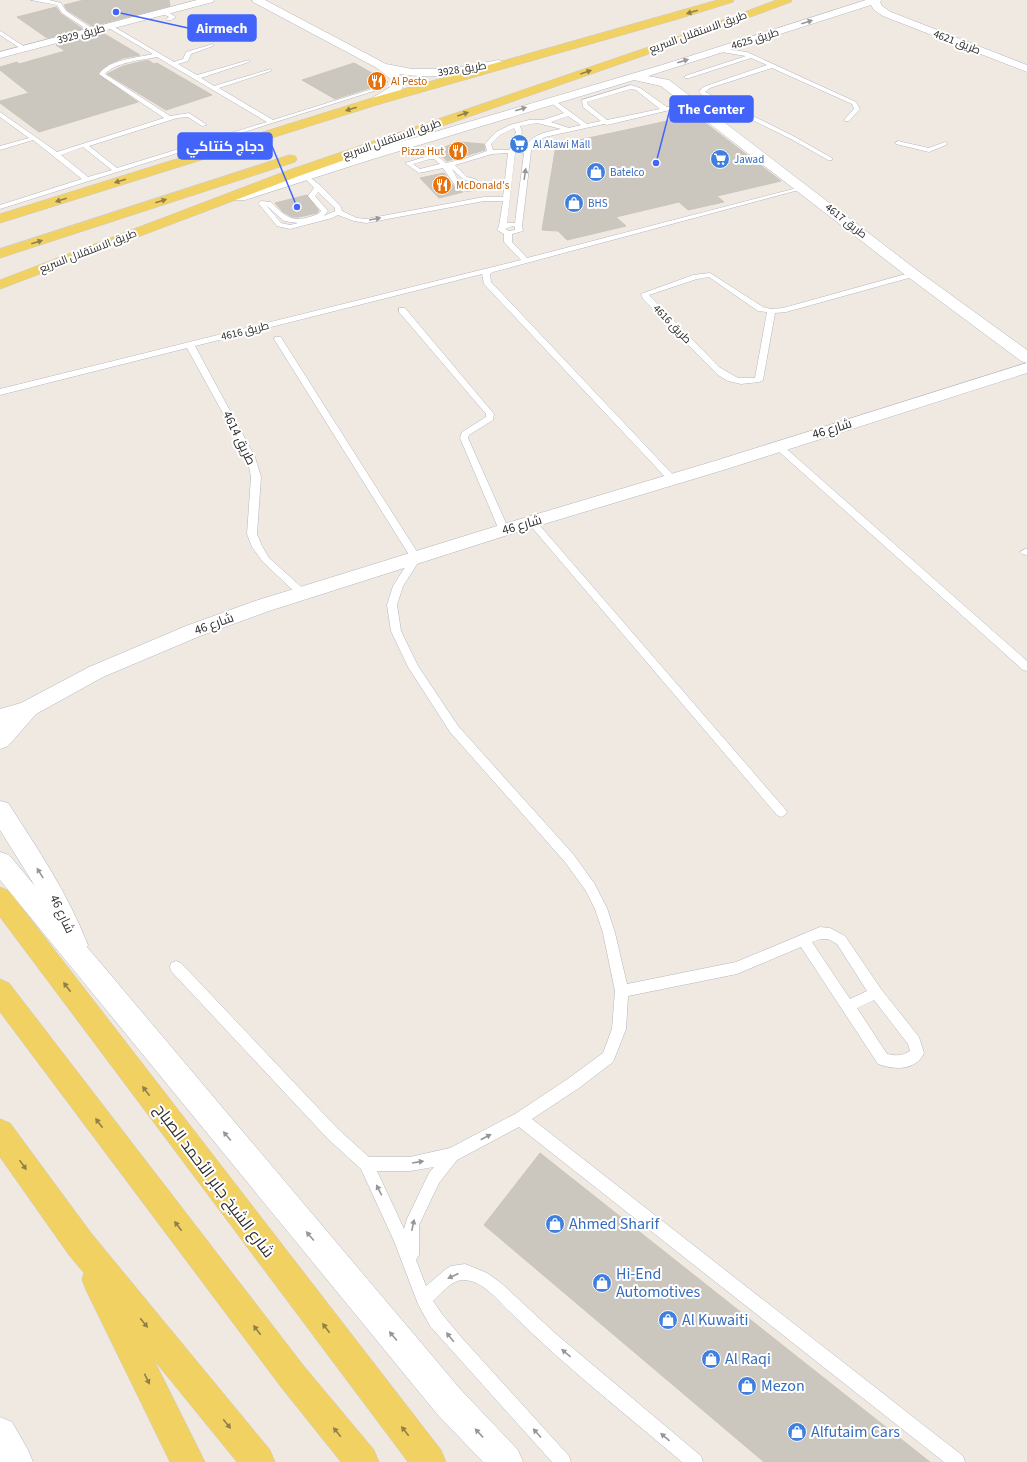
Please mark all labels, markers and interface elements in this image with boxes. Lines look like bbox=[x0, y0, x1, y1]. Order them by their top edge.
street label: طريق الاستقلال السريع bbox=[647, 7, 749, 57]
one-way arrow bbox=[685, 9, 697, 15]
callout: Airmech bbox=[188, 15, 256, 41]
text: Airmech bbox=[195, 19, 248, 39]
one-way arrow bbox=[801, 19, 813, 25]
street label: طريق 3929 bbox=[55, 20, 107, 48]
street label: طريق 4625 bbox=[729, 25, 781, 53]
street label: طريق 4621 bbox=[931, 26, 983, 58]
street label: طريق 3928 bbox=[437, 58, 487, 80]
one-way arrow bbox=[677, 58, 689, 64]
one-way arrow bbox=[580, 69, 592, 75]
restaurant icon: Al Pesto bbox=[366, 70, 388, 92]
place label: Al Pesto bbox=[391, 74, 427, 89]
callout: The Center bbox=[670, 96, 753, 122]
text: The Center bbox=[677, 100, 745, 120]
one-way arrow bbox=[345, 106, 357, 112]
one-way arrow bbox=[515, 106, 527, 112]
one-way arrow bbox=[457, 111, 469, 117]
street label: طريق الاستقلال السريع bbox=[341, 115, 443, 163]
callout: دجاج كنتاكي bbox=[178, 133, 272, 159]
supermarket icon: Al Alawi Mall bbox=[508, 133, 530, 155]
text: دجاج كنتاكي bbox=[186, 137, 264, 158]
place label: Al Alawi Mall bbox=[533, 137, 590, 152]
restaurant icon: Pizza Hut bbox=[447, 140, 469, 162]
place label: Pizza Hut bbox=[401, 144, 444, 159]
supermarket icon: Jawad bbox=[709, 148, 731, 170]
place label: Jawad bbox=[734, 152, 764, 167]
shop icon: Batelco bbox=[585, 161, 607, 183]
place label: Batelco bbox=[610, 165, 644, 180]
one-way arrow bbox=[522, 168, 528, 180]
restaurant icon: McDonald's bbox=[431, 174, 453, 196]
one-way arrow bbox=[114, 178, 126, 184]
place label: McDonald's bbox=[456, 178, 510, 193]
shop icon: BHS bbox=[563, 192, 585, 214]
place label: BHS bbox=[588, 196, 608, 211]
one-way arrow bbox=[55, 197, 67, 203]
one-way arrow bbox=[155, 198, 167, 204]
street label: طريق 4617 bbox=[822, 200, 870, 242]
one-way arrow bbox=[369, 216, 381, 222]
street label: طريق الاستقلال السريع bbox=[37, 226, 139, 276]
one-way arrow bbox=[31, 239, 43, 245]
street label: طريق 4616 bbox=[650, 301, 694, 347]
street label: طريق 4616 bbox=[219, 318, 271, 344]
street label: طريق 4614 bbox=[218, 408, 260, 468]
street label: شارع 46 bbox=[810, 414, 854, 444]
street label: شارع 46 bbox=[500, 511, 544, 539]
street label: شارع 46 bbox=[192, 609, 236, 639]
one-way arrow bbox=[36, 868, 44, 879]
street label: شارع 46 bbox=[45, 892, 79, 936]
one-way arrow bbox=[63, 982, 71, 992]
one-way arrow bbox=[142, 1085, 150, 1096]
street label: شارع الشيخ جابر الأحمد الصباح bbox=[149, 1099, 279, 1263]
one-way arrow bbox=[95, 1117, 103, 1128]
one-way arrow bbox=[223, 1131, 232, 1141]
one-way arrow bbox=[480, 1133, 492, 1140]
one-way arrow bbox=[19, 1159, 27, 1170]
one-way arrow bbox=[412, 1159, 424, 1165]
one-way arrow bbox=[376, 1184, 382, 1196]
shop icon: Ahmed Sharif bbox=[544, 1213, 566, 1235]
place label: Ahmed Sharif bbox=[569, 1213, 660, 1235]
one-way arrow bbox=[410, 1219, 416, 1232]
one-way arrow bbox=[173, 1221, 182, 1232]
one-way arrow bbox=[306, 1231, 315, 1241]
place label: Hi-End Automotives bbox=[616, 1263, 701, 1303]
one-way arrow bbox=[447, 1272, 459, 1279]
shop icon: Hi-End Automotives bbox=[591, 1272, 613, 1294]
shop icon: Al Kuwaiti bbox=[657, 1309, 679, 1331]
place label: Al Kuwaiti bbox=[682, 1309, 748, 1331]
one-way arrow bbox=[140, 1318, 149, 1329]
one-way arrow bbox=[322, 1323, 330, 1333]
one-way arrow bbox=[252, 1324, 261, 1335]
one-way arrow bbox=[389, 1331, 398, 1341]
one-way arrow bbox=[445, 1331, 454, 1342]
shop icon: Al Raqi bbox=[700, 1348, 722, 1370]
place label: Al Raqi bbox=[725, 1348, 771, 1370]
one-way arrow bbox=[561, 1349, 571, 1358]
one-way arrow bbox=[144, 1374, 150, 1385]
shop icon: Mezon bbox=[736, 1375, 758, 1397]
place label: Mezon bbox=[761, 1375, 805, 1397]
one-way arrow bbox=[222, 1418, 231, 1429]
shop icon: Alfutaim Cars bbox=[786, 1421, 808, 1443]
place label: Alfutaim Cars bbox=[811, 1421, 900, 1443]
one-way arrow bbox=[401, 1426, 409, 1437]
one-way arrow bbox=[333, 1427, 341, 1437]
one-way arrow bbox=[532, 1428, 542, 1438]
one-way arrow bbox=[475, 1429, 484, 1438]
one-way arrow bbox=[660, 1432, 671, 1441]

